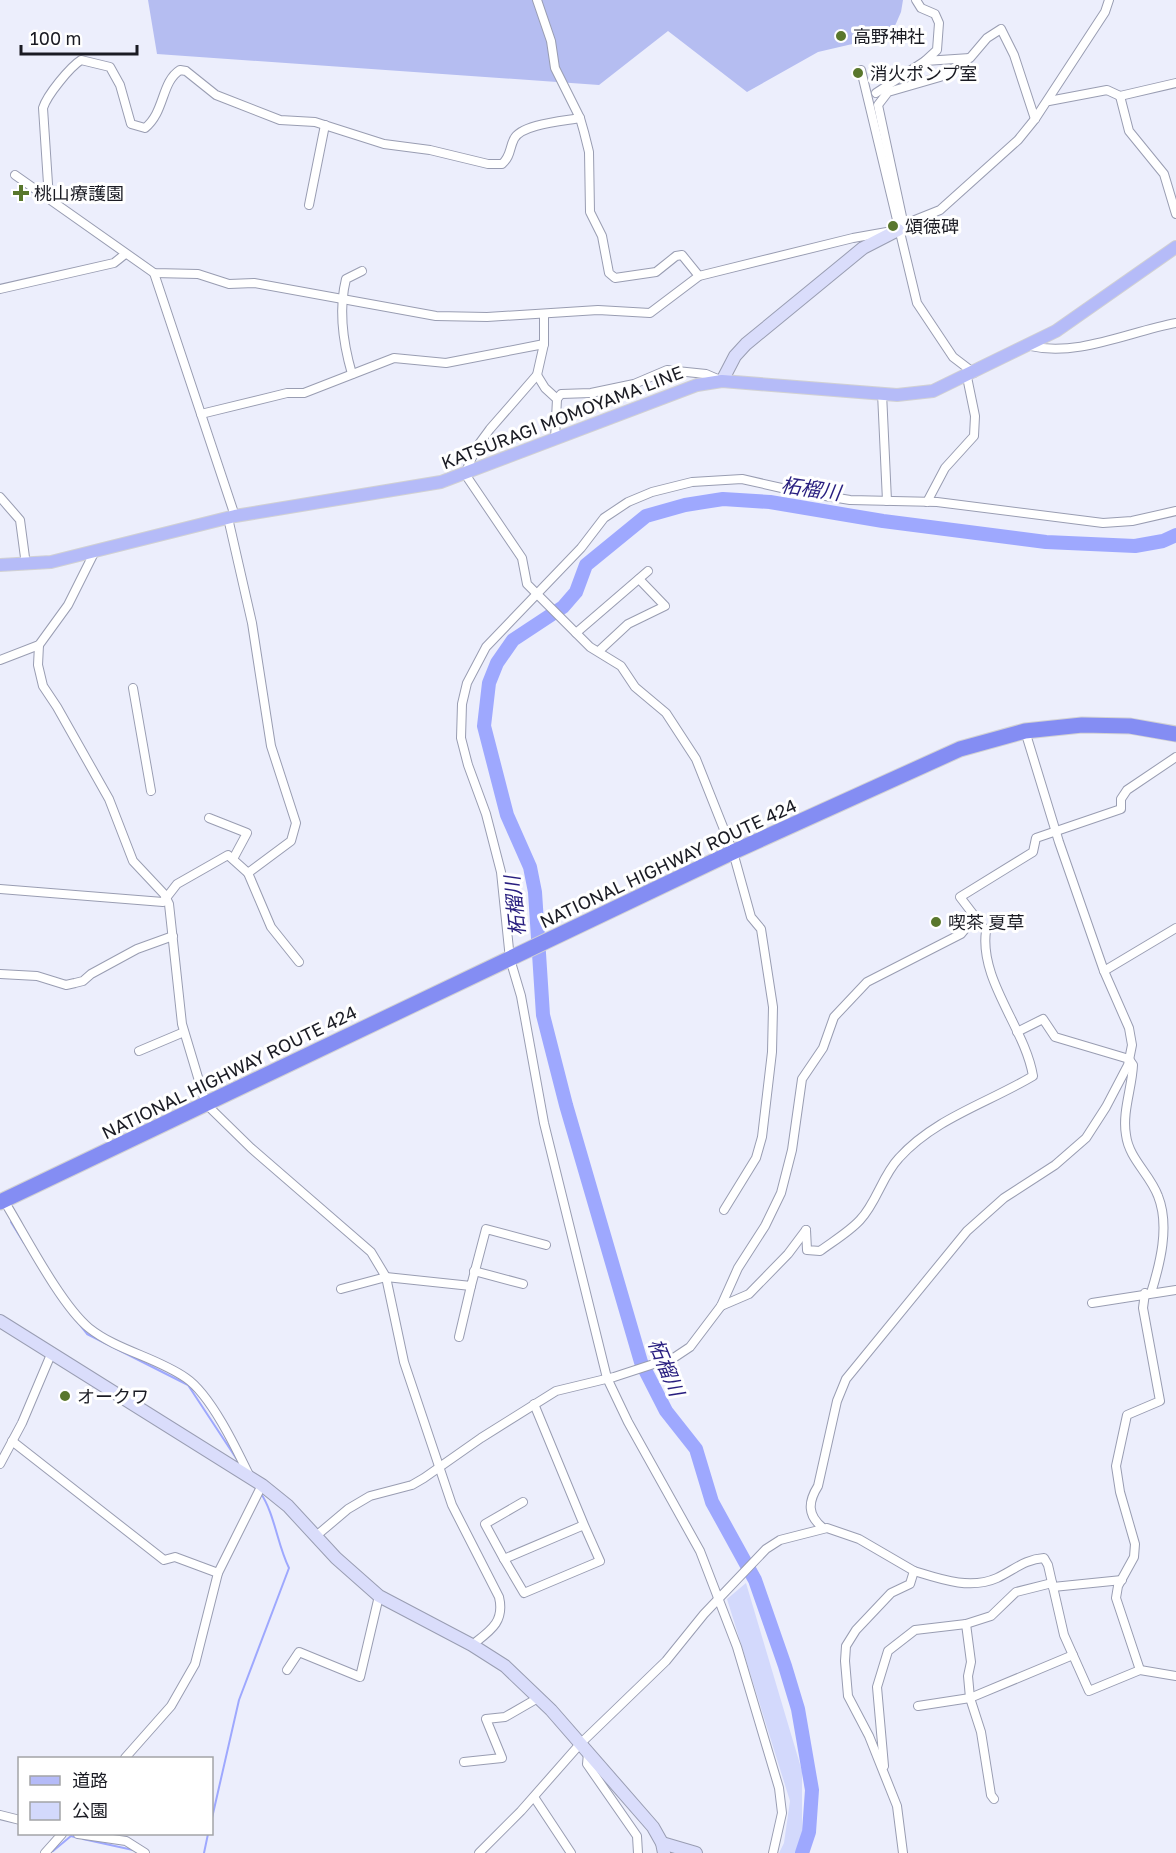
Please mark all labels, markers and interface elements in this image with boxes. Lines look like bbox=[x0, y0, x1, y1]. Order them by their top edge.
scale bar bbox=[21, 18, 136, 56]
place label: 高野神社 bbox=[853, 25, 925, 47]
text: 100 m bbox=[30, 27, 81, 49]
marker: 高野神社 bbox=[834, 29, 848, 43]
place label: 消火ポンプ室 bbox=[870, 62, 977, 84]
marker: 消火ポンプ室 bbox=[851, 66, 865, 80]
place label: 桃山療護園 bbox=[34, 182, 124, 204]
marker: 桃山療護園 bbox=[12, 184, 30, 202]
place label: 頌徳碑 bbox=[905, 215, 959, 237]
marker: 頌徳碑 bbox=[886, 219, 900, 233]
street label: KATSURAGI MOMOYAMA LINE bbox=[438, 361, 686, 473]
water label: 柘榴川 bbox=[780, 472, 844, 504]
street label: NATIONAL HIGHWAY ROUTE 424 bbox=[536, 794, 800, 932]
water label: 柘榴川 bbox=[499, 873, 529, 937]
place label: 喫茶 夏草 bbox=[948, 911, 1025, 933]
marker: 喫茶 夏草 bbox=[929, 915, 943, 929]
street label: NATIONAL HIGHWAY ROUTE 424 bbox=[98, 1001, 360, 1143]
water label: 柘榴川 bbox=[644, 1335, 691, 1401]
place label: オークワ bbox=[77, 1385, 149, 1407]
marker: オークワ bbox=[58, 1389, 72, 1403]
legend bbox=[18, 1757, 213, 1835]
text: 道路 bbox=[72, 1769, 108, 1791]
text: 公園 bbox=[72, 1799, 108, 1821]

